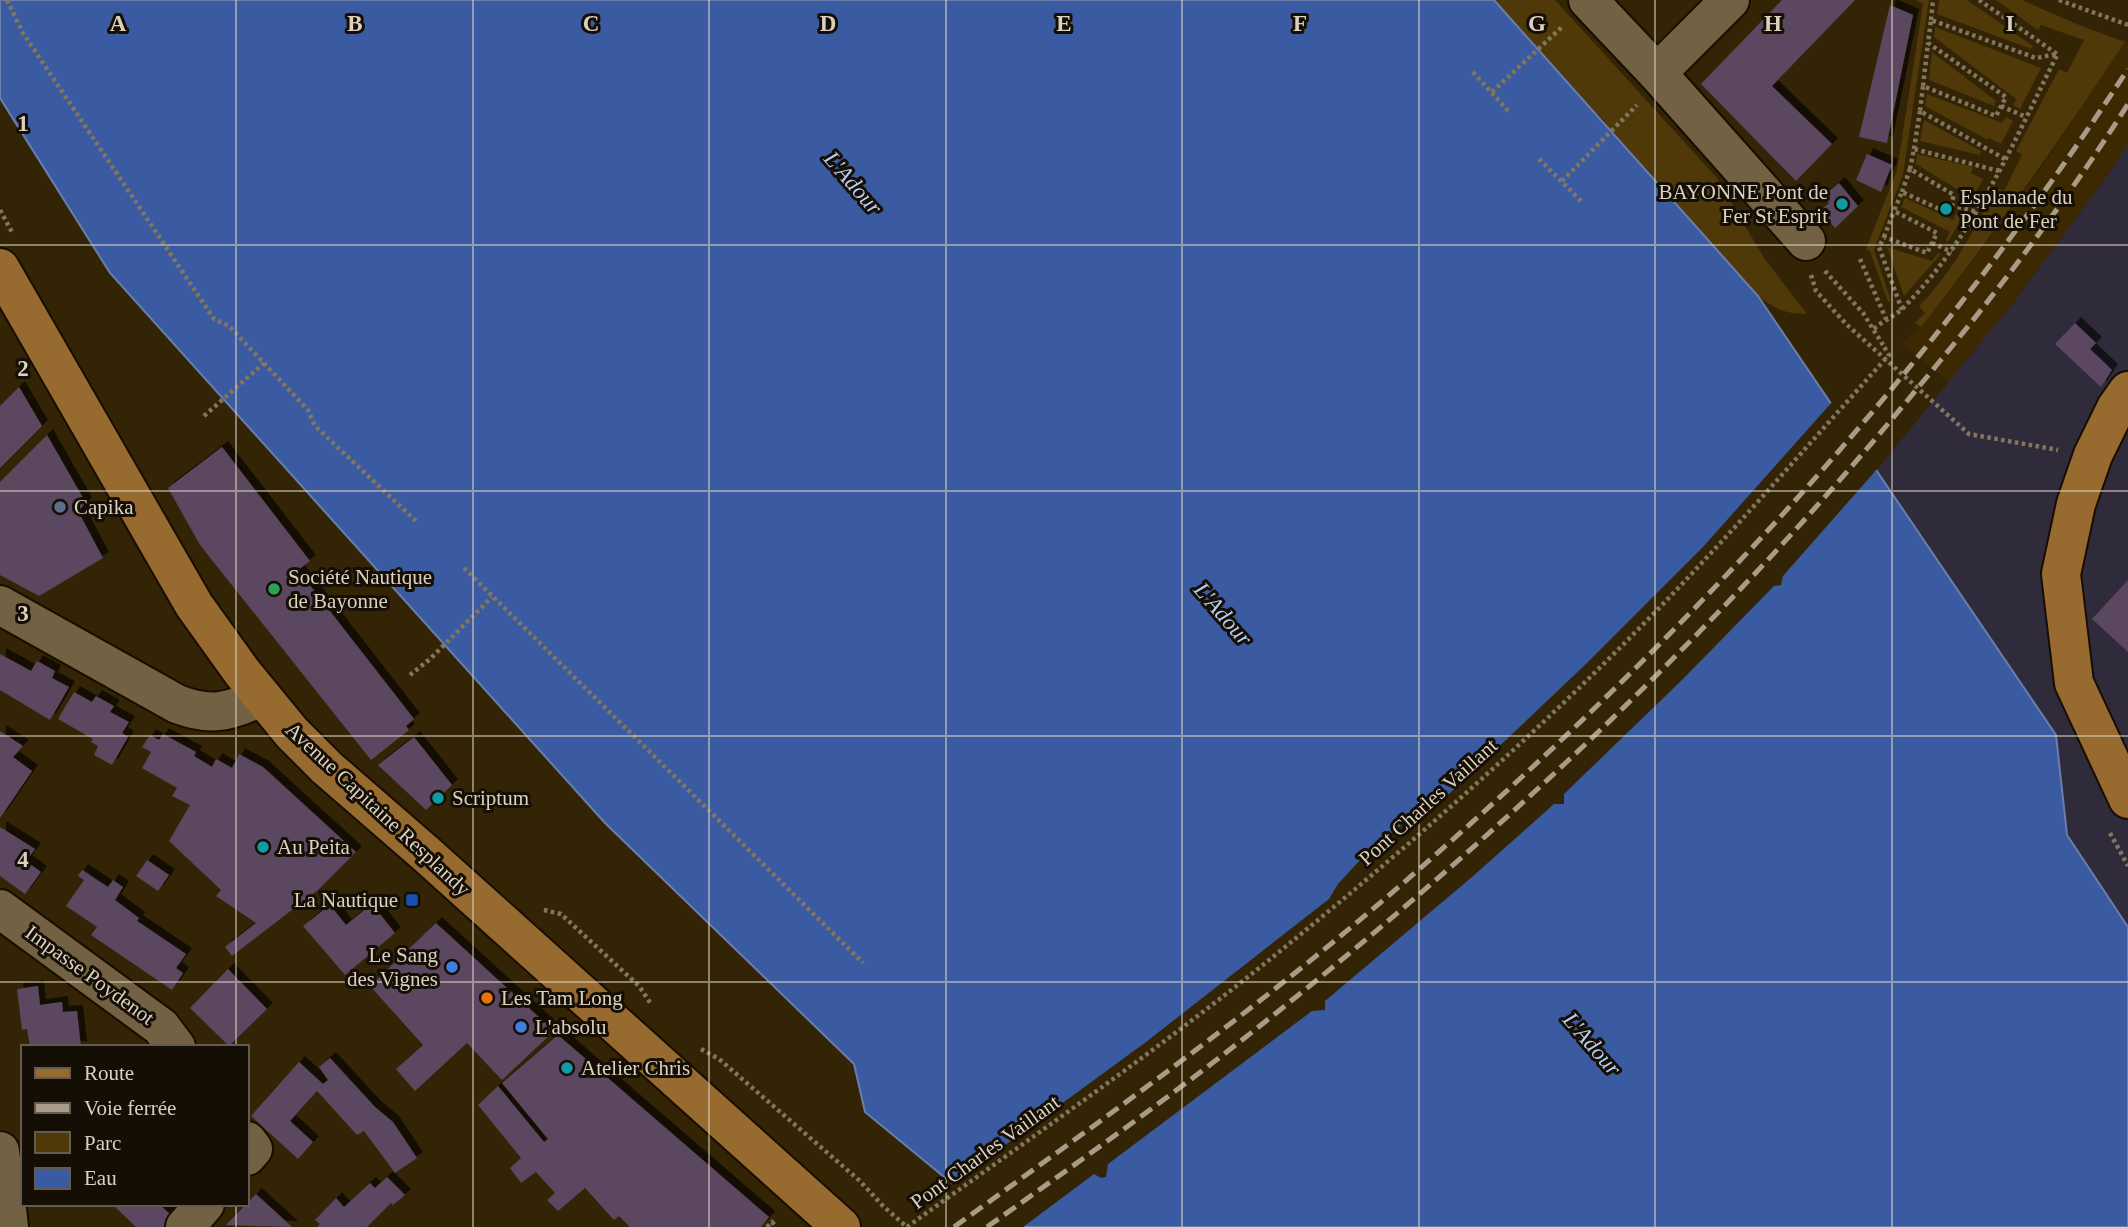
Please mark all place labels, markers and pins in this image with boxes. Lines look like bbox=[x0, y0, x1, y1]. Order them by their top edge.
place label: BAYONNE Pont de Fer St Esprit bbox=[1658, 180, 1828, 228]
place label: Esplanade du Pont de Fer bbox=[1960, 185, 2073, 233]
marker: BAYONNE Pont de Fer St Esprit bbox=[1834, 196, 1850, 212]
marker: Esplanade du Pont de Fer bbox=[1938, 201, 1954, 217]
place label: Capika bbox=[74, 495, 134, 519]
marker: Capika bbox=[52, 499, 68, 515]
place label: Société Nautique de Bayonne bbox=[288, 565, 432, 613]
marker: Société Nautique de Bayonne bbox=[266, 581, 282, 597]
place label: Scriptum bbox=[452, 786, 529, 810]
marker: Scriptum bbox=[430, 790, 446, 806]
place label: Au Peita bbox=[277, 835, 351, 859]
marker: Au Peita bbox=[255, 839, 271, 855]
place label: La Nautique bbox=[294, 888, 398, 912]
marker: La Nautique bbox=[404, 892, 420, 908]
place label: Le Sang des Vignes bbox=[347, 943, 438, 991]
marker: Le Sang des Vignes bbox=[444, 959, 460, 975]
place label: Les Tam Long bbox=[501, 986, 623, 1010]
marker: Les Tam Long bbox=[479, 990, 495, 1006]
place label: L'absolu bbox=[535, 1015, 607, 1039]
marker: L'absolu bbox=[513, 1019, 529, 1035]
place label: Atelier Chris bbox=[581, 1056, 690, 1080]
marker: Atelier Chris bbox=[559, 1060, 575, 1076]

